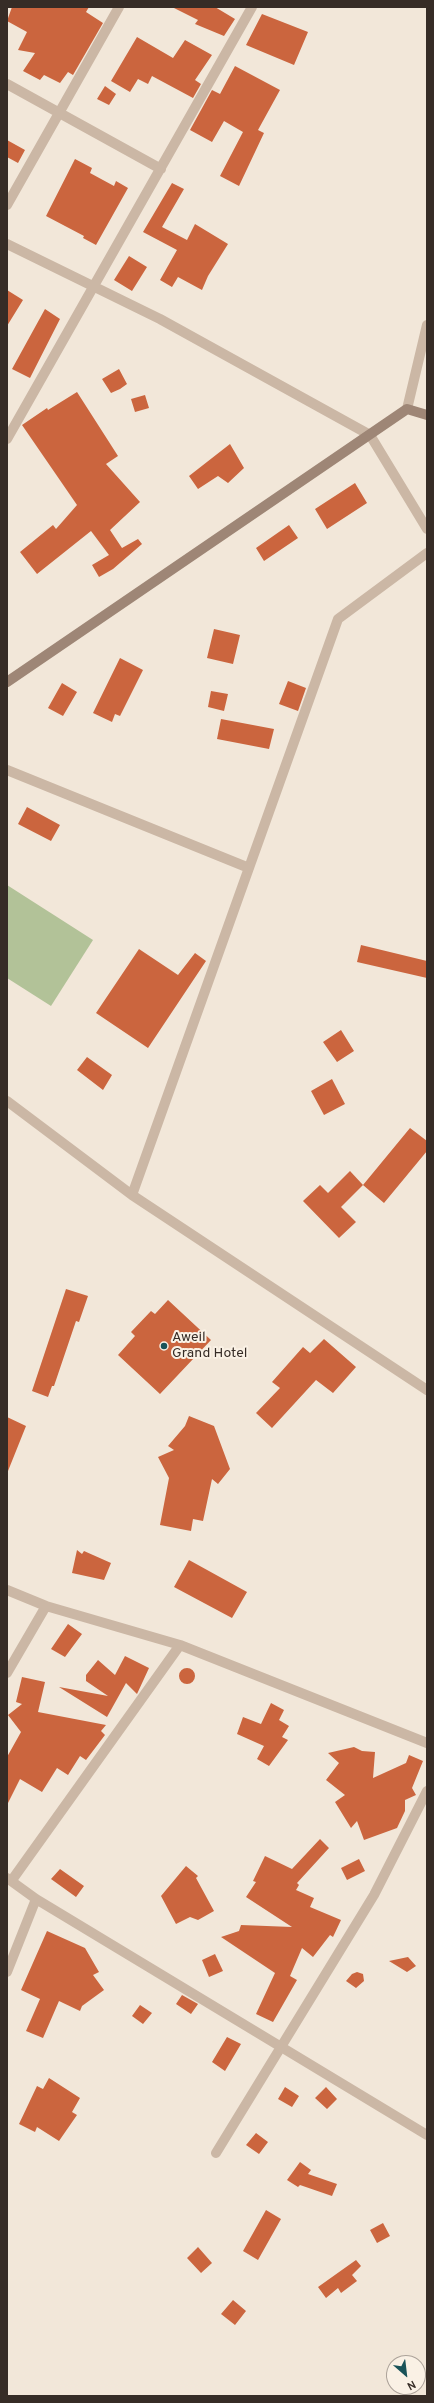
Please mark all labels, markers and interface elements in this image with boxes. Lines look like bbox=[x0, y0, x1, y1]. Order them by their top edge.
place label: Aweil Grand Hotel bbox=[172, 1330, 247, 1362]
marker: Aweil Grand Hotel bbox=[159, 1341, 169, 1351]
north arrow bbox=[386, 2355, 426, 2395]
text: N bbox=[404, 2377, 418, 2393]

